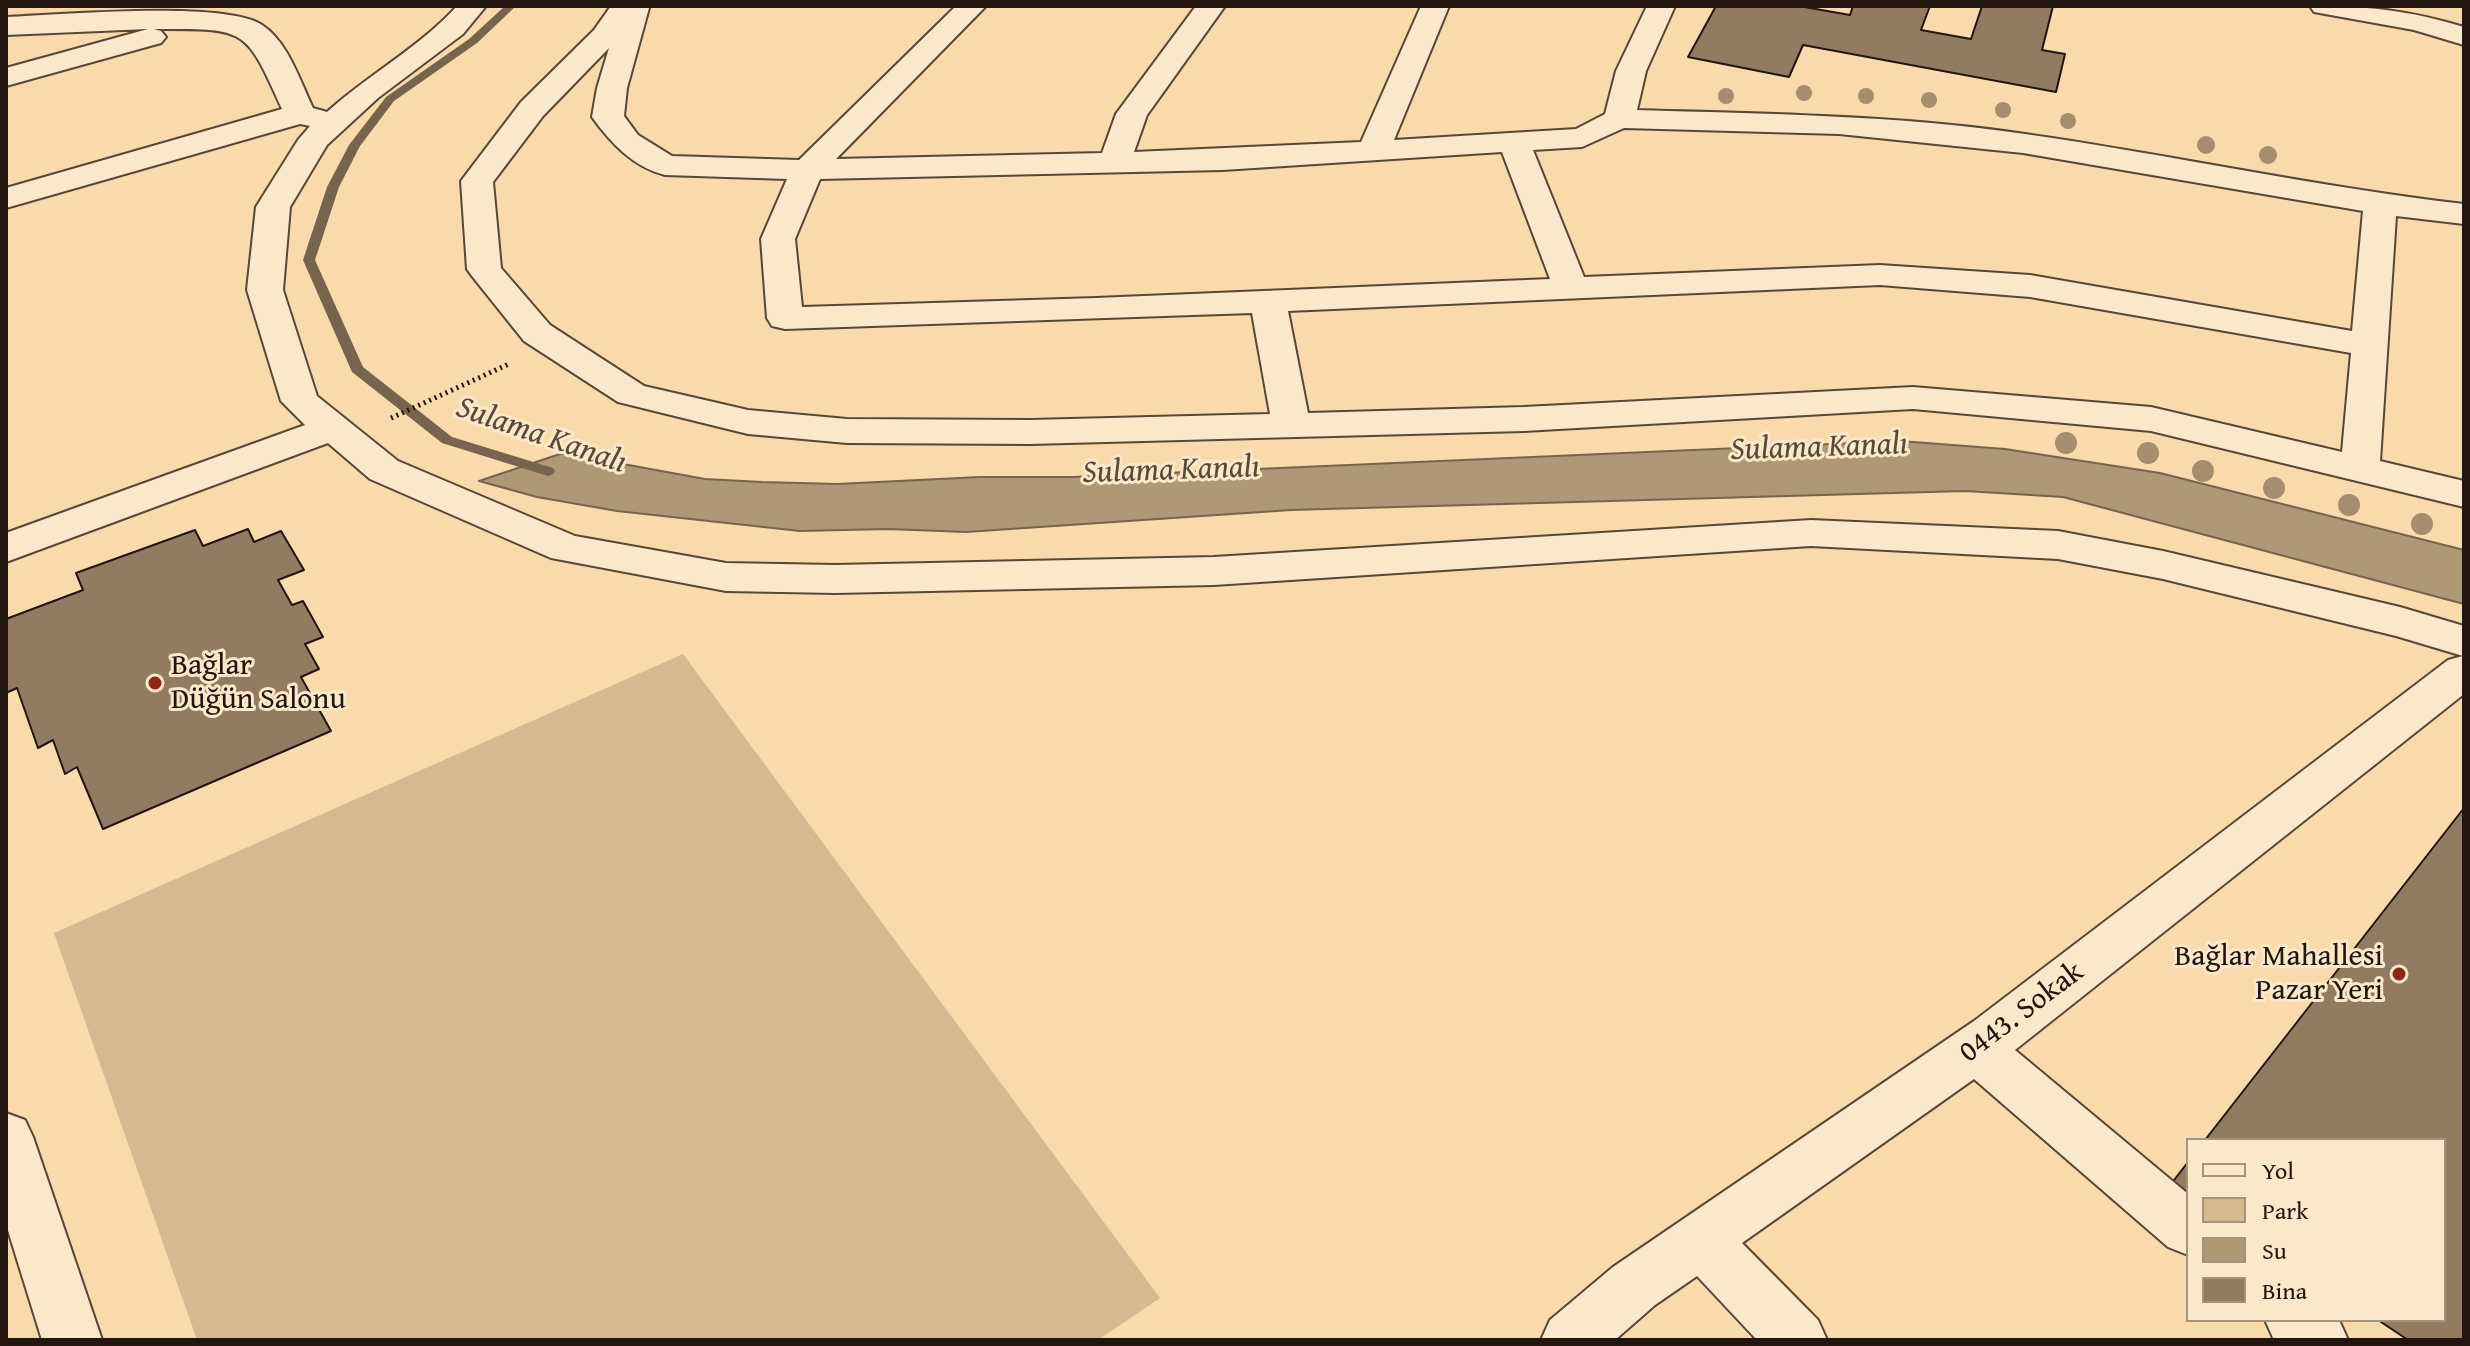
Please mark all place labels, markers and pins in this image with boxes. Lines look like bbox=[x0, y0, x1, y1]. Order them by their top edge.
place label: Bağlar Düğün Salonu bbox=[171, 648, 346, 718]
marker: Bağlar Düğün Salonu bbox=[146, 674, 164, 692]
place label: Bağlar Mahallesi Pazar Yeri bbox=[2174, 939, 2383, 1010]
marker: Bağlar Mahallesi Pazar Yeri bbox=[2390, 965, 2408, 983]

